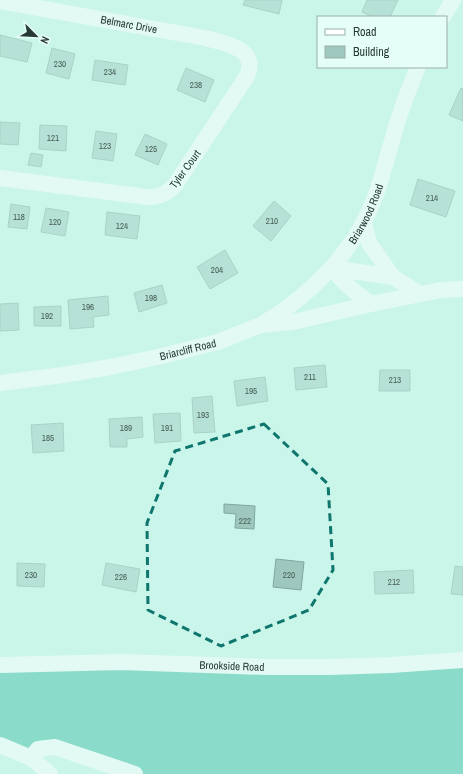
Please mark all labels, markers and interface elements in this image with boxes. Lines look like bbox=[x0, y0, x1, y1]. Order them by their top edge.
street label: Belmarc Drive bbox=[99, 12, 158, 36]
north arrow bbox=[16, 16, 56, 56]
legend bbox=[317, 16, 447, 68]
text: Road bbox=[353, 24, 377, 40]
text: N bbox=[37, 34, 53, 46]
text: Building bbox=[353, 44, 390, 60]
house number: 230 bbox=[54, 58, 66, 70]
house number: 234 bbox=[104, 66, 116, 78]
house number: 238 bbox=[190, 79, 202, 91]
house number: 121 bbox=[47, 132, 59, 144]
house number: 123 bbox=[99, 140, 111, 152]
house number: 125 bbox=[145, 143, 157, 155]
street label: Tyler Court bbox=[166, 147, 204, 191]
street label: Briarwood Road bbox=[345, 182, 386, 247]
house number: 214 bbox=[426, 192, 438, 204]
house number: 118 bbox=[13, 211, 25, 223]
house number: 210 bbox=[266, 215, 278, 227]
house number: 120 bbox=[49, 216, 61, 228]
house number: 124 bbox=[116, 220, 128, 232]
house number: 204 bbox=[211, 264, 223, 276]
house number: 198 bbox=[145, 292, 157, 304]
house number: 196 bbox=[82, 301, 94, 313]
house number: 192 bbox=[41, 310, 53, 322]
street label: Briarcliff Road bbox=[158, 336, 218, 363]
house number: 211 bbox=[304, 371, 316, 383]
house number: 213 bbox=[389, 374, 401, 386]
house number: 195 bbox=[245, 385, 257, 397]
house number: 193 bbox=[197, 409, 209, 421]
house number: 189 bbox=[120, 422, 132, 434]
house number: 191 bbox=[161, 422, 173, 434]
house number: 185 bbox=[42, 432, 54, 444]
house number: 222 bbox=[239, 515, 251, 527]
house number: 230 bbox=[25, 569, 37, 581]
house number: 220 bbox=[283, 569, 295, 581]
house number: 226 bbox=[115, 571, 127, 583]
house number: 212 bbox=[388, 576, 400, 588]
street label: Brookside Road bbox=[199, 658, 265, 674]

